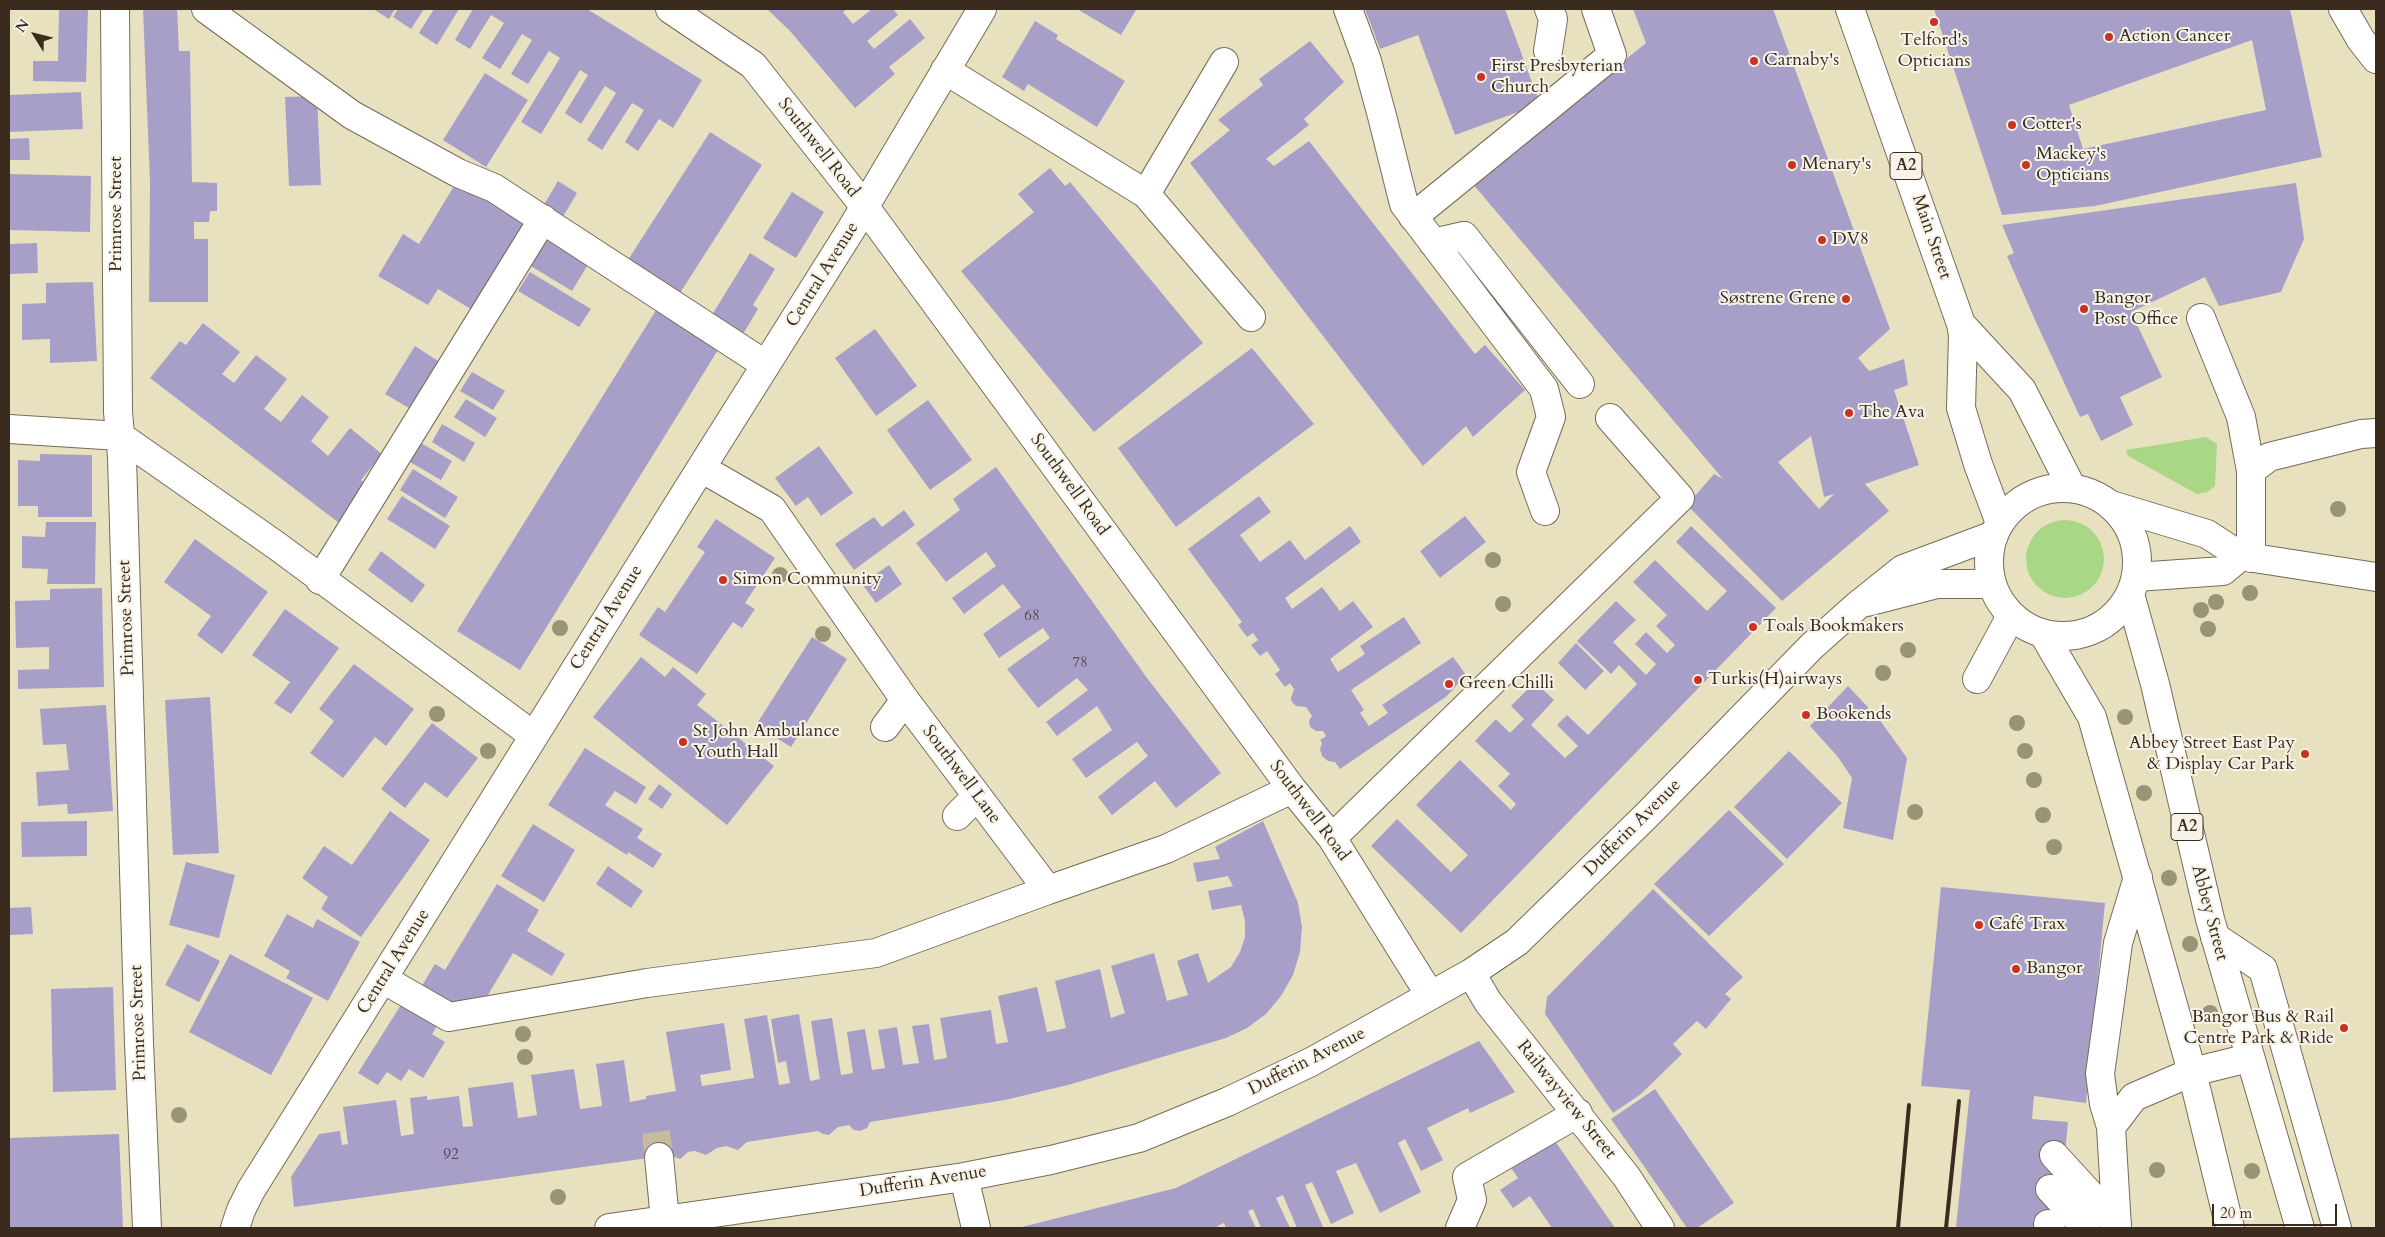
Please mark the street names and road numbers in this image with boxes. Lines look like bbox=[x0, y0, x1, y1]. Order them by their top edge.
street label: Southwell Road bbox=[772, 94, 864, 202]
road number: A2 bbox=[1890, 153, 1922, 180]
street label: Primrose Street bbox=[106, 156, 128, 272]
street label: Main Street bbox=[1906, 192, 1956, 282]
street label: Central Avenue bbox=[782, 218, 864, 332]
street label: Southwell Road bbox=[1025, 430, 1113, 540]
street label: Primrose Street bbox=[114, 560, 140, 676]
street label: Central Avenue bbox=[566, 561, 648, 675]
street label: Southwell Lane bbox=[917, 721, 1005, 829]
street label: Southwell Road bbox=[1264, 756, 1354, 866]
street label: Dufferin Avenue bbox=[1580, 775, 1686, 881]
road number: A2 bbox=[2171, 814, 2203, 840]
street label: Abbey Street bbox=[2186, 863, 2232, 963]
street label: Central Avenue bbox=[353, 905, 435, 1019]
street label: Primrose Street bbox=[126, 965, 152, 1081]
street label: Dufferin Avenue bbox=[1245, 1023, 1369, 1101]
street label: Railwayview Street bbox=[1512, 1036, 1620, 1164]
street label: Dufferin Avenue bbox=[858, 1161, 988, 1203]

